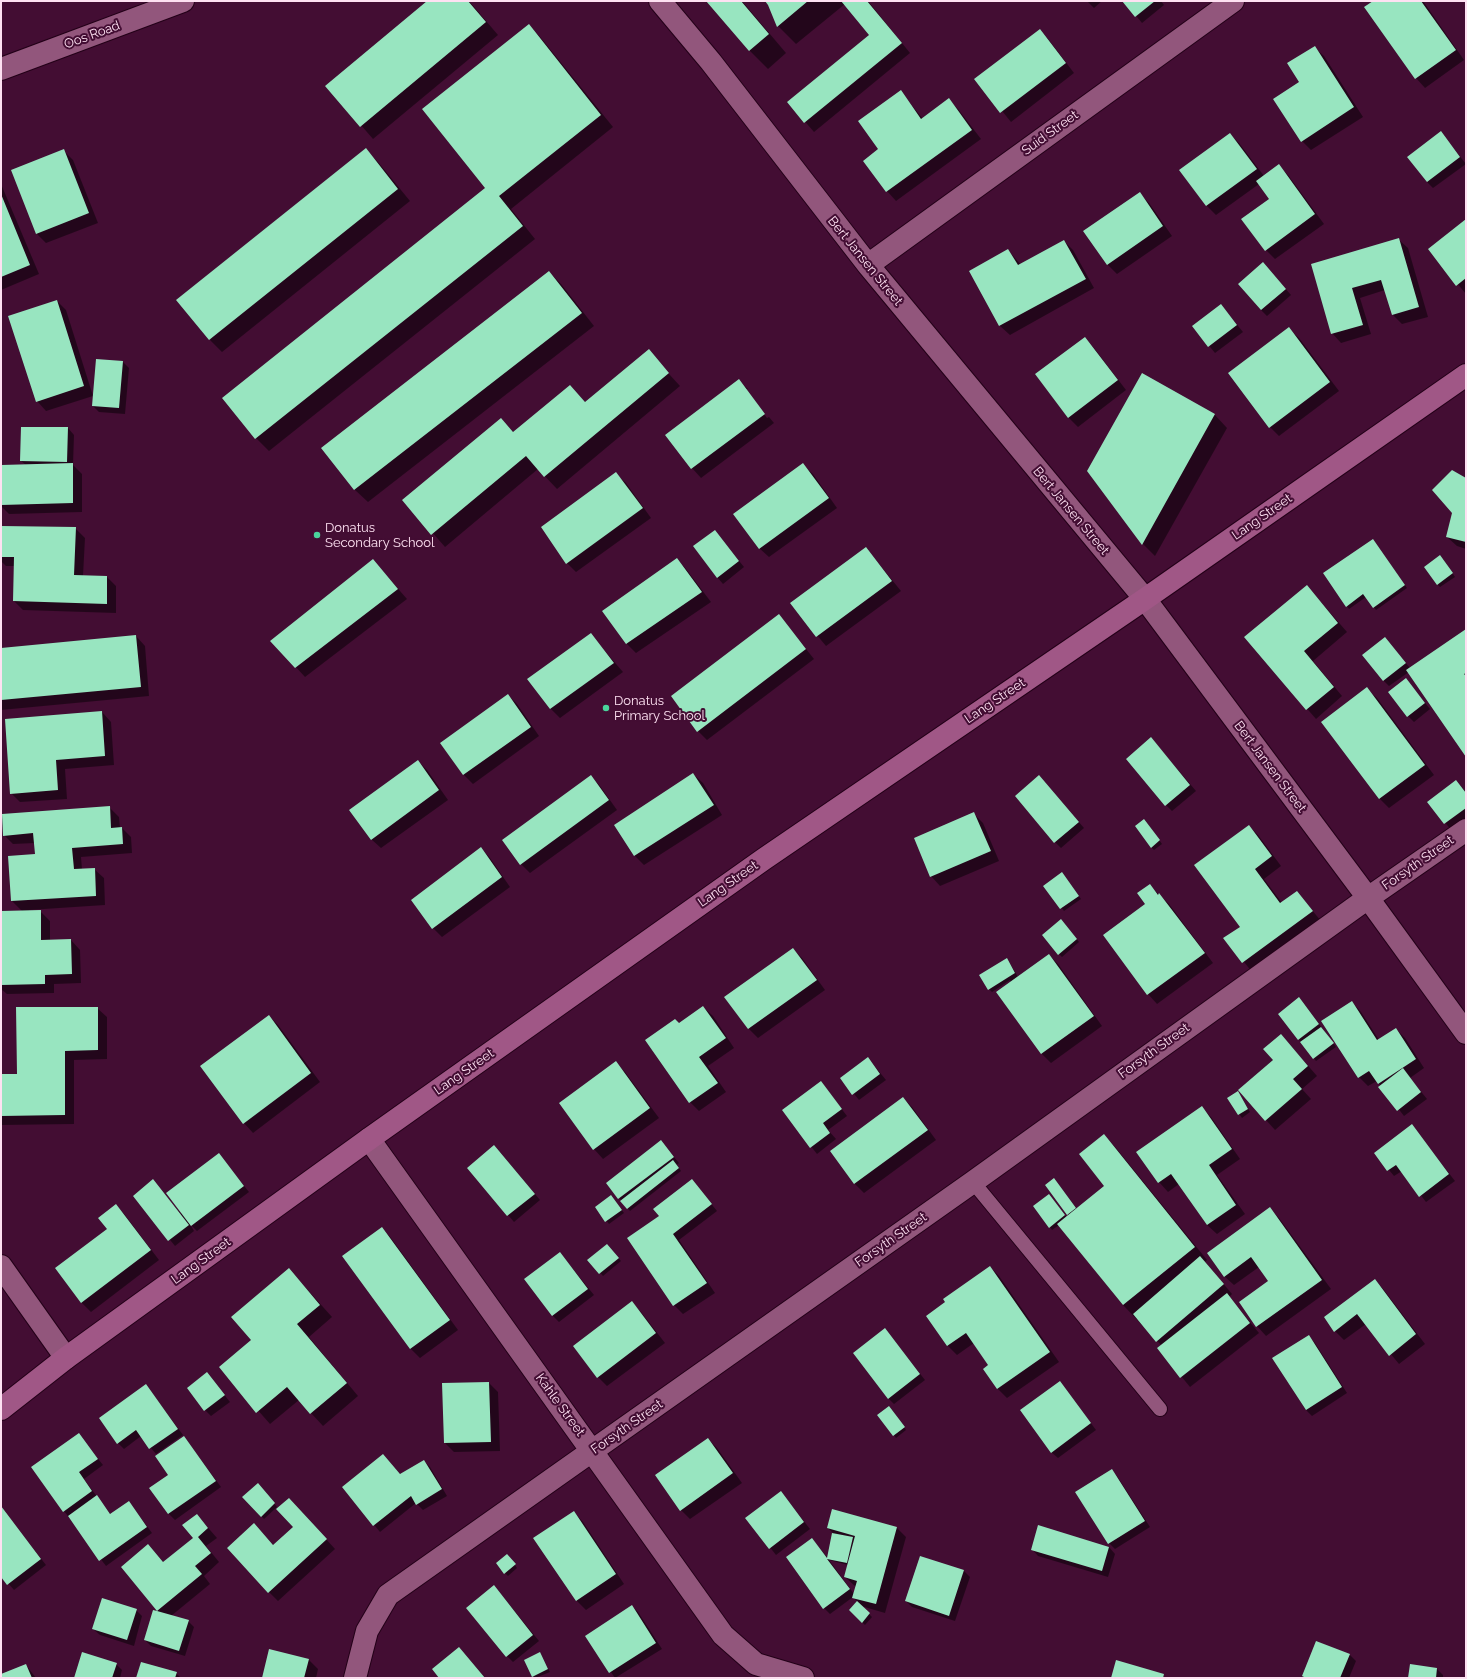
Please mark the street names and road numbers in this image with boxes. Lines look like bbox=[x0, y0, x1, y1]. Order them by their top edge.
street label: Oos Road bbox=[62, 18, 122, 52]
street label: Suid Street bbox=[1019, 107, 1081, 159]
street label: Bert Jansen Street bbox=[824, 213, 906, 309]
street label: Bert Jansen Street bbox=[1030, 464, 1112, 558]
street label: Lang Street bbox=[1229, 491, 1295, 543]
street label: Lang Street bbox=[962, 675, 1028, 727]
street label: Bert Jansen Street bbox=[1231, 718, 1309, 816]
street label: Forsyth Street bbox=[1379, 833, 1457, 893]
street label: Lang Street bbox=[695, 858, 761, 910]
street label: Forsyth Street bbox=[1115, 1020, 1193, 1082]
street label: Lang Street bbox=[431, 1046, 497, 1098]
street label: Forsyth Street bbox=[852, 1210, 930, 1270]
street label: Lang Street bbox=[168, 1234, 234, 1288]
street label: Kahle Street bbox=[532, 1371, 588, 1439]
street label: Forsyth Street bbox=[588, 1397, 666, 1457]

